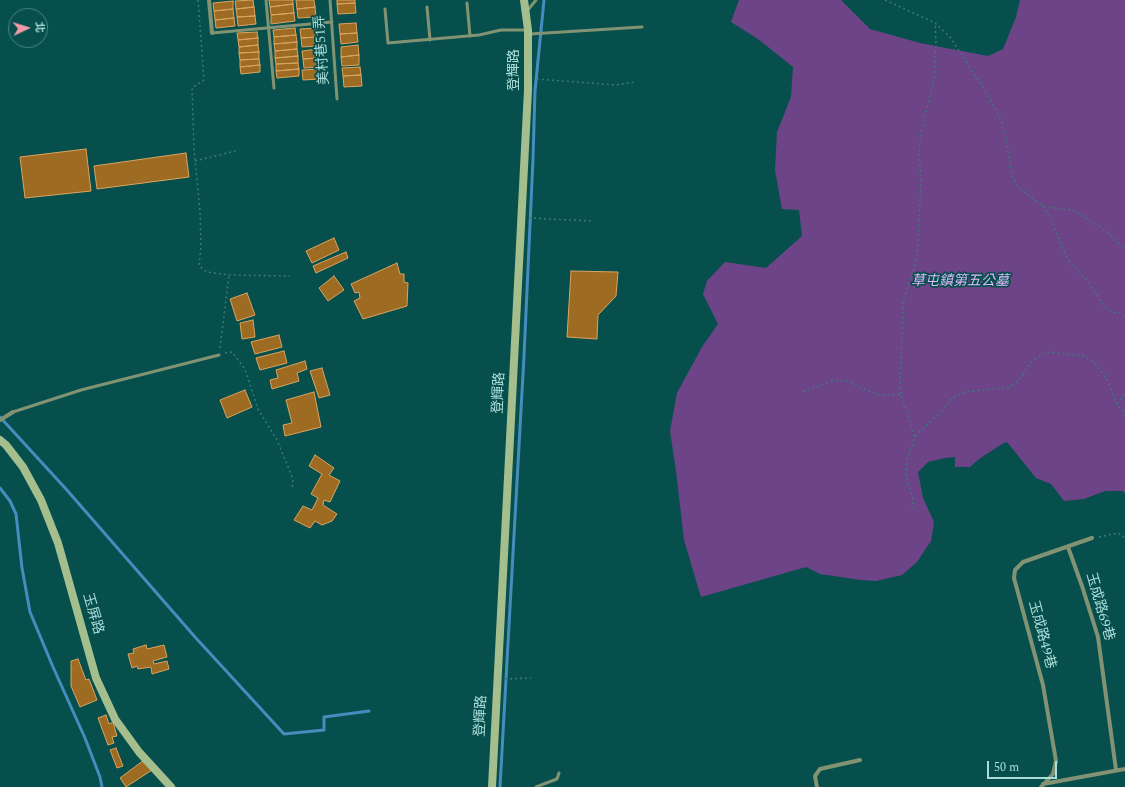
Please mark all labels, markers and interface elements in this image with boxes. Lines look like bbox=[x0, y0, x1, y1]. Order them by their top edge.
north arrow bbox=[8, 8, 48, 48]
street label: 美村巷51弄 bbox=[312, 14, 334, 86]
text: 北 bbox=[31, 21, 48, 33]
street label: 登輝路 bbox=[507, 49, 523, 91]
park label: 草屯鎮第五公墓 bbox=[911, 274, 1009, 290]
street label: 登輝路 bbox=[491, 372, 509, 414]
street label: 玉成路69巷 bbox=[1081, 571, 1117, 643]
street label: 玉屏路 bbox=[78, 591, 106, 637]
street label: 玉成路49巷 bbox=[1024, 599, 1058, 671]
street label: 登輝路 bbox=[473, 695, 491, 737]
scale bar bbox=[989, 753, 1059, 779]
text: 50 m bbox=[994, 758, 1019, 777]

